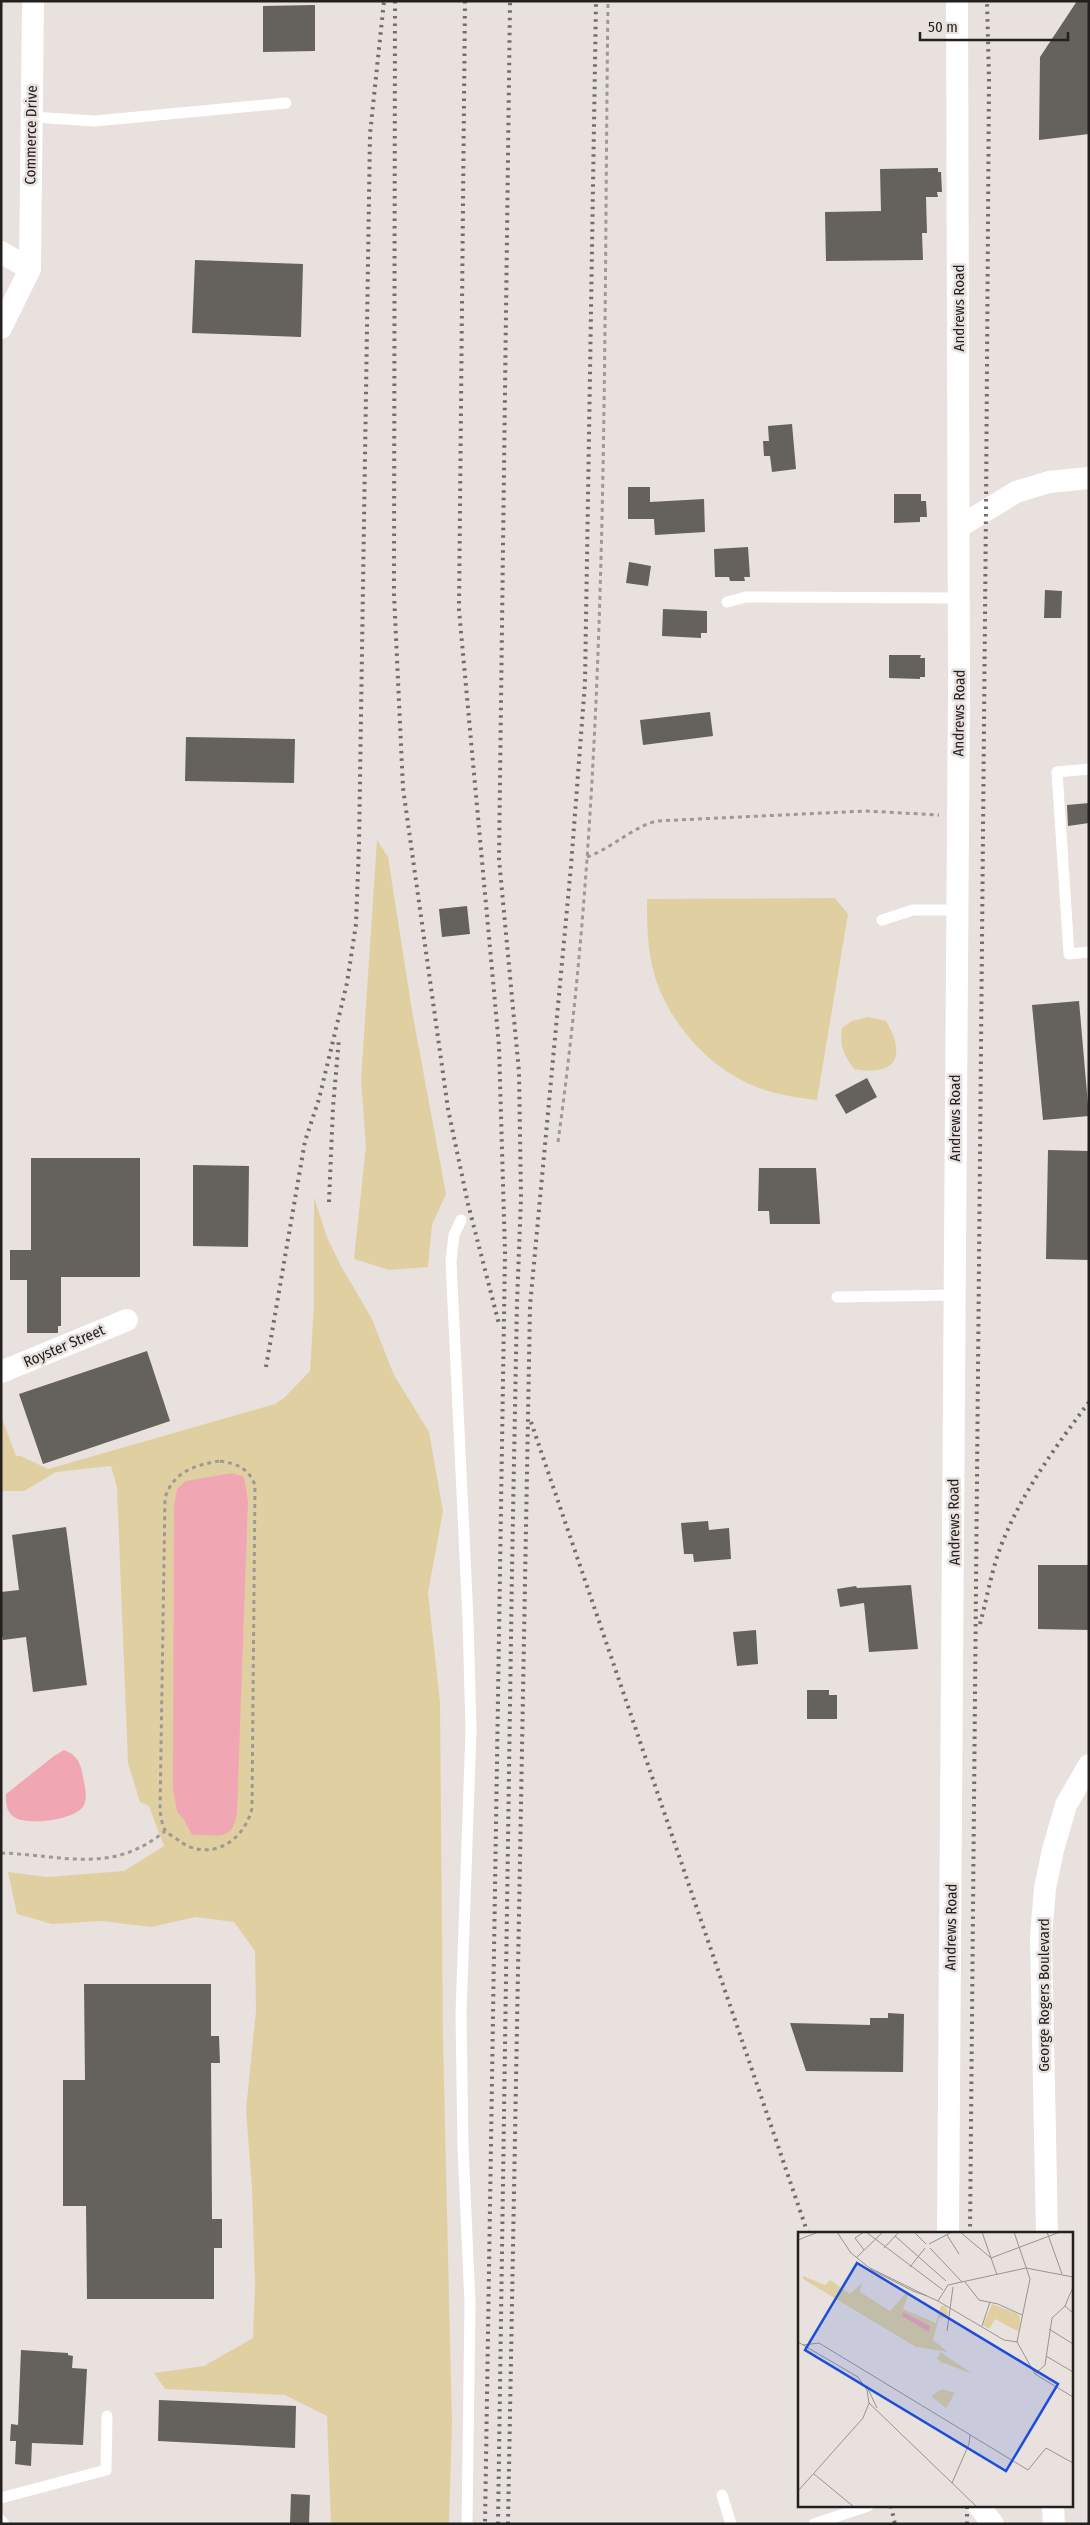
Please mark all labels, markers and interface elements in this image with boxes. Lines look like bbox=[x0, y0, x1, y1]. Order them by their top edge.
scale bar bbox=[920, 10, 1068, 42]
text: 50 m bbox=[928, 18, 958, 36]
street label: Commerce Drive bbox=[21, 85, 41, 185]
street label: Andrews Road bbox=[950, 265, 968, 351]
street label: Andrews Road bbox=[949, 669, 969, 757]
street label: Andrews Road bbox=[946, 1075, 964, 1161]
street label: Royster Street bbox=[21, 1321, 107, 1371]
street label: Andrews Road bbox=[944, 1478, 964, 1566]
street label: Andrews Road bbox=[941, 1883, 961, 1971]
street label: George Rogers Boulevard bbox=[1035, 1918, 1053, 2072]
inset map bbox=[798, 2232, 1072, 2508]

